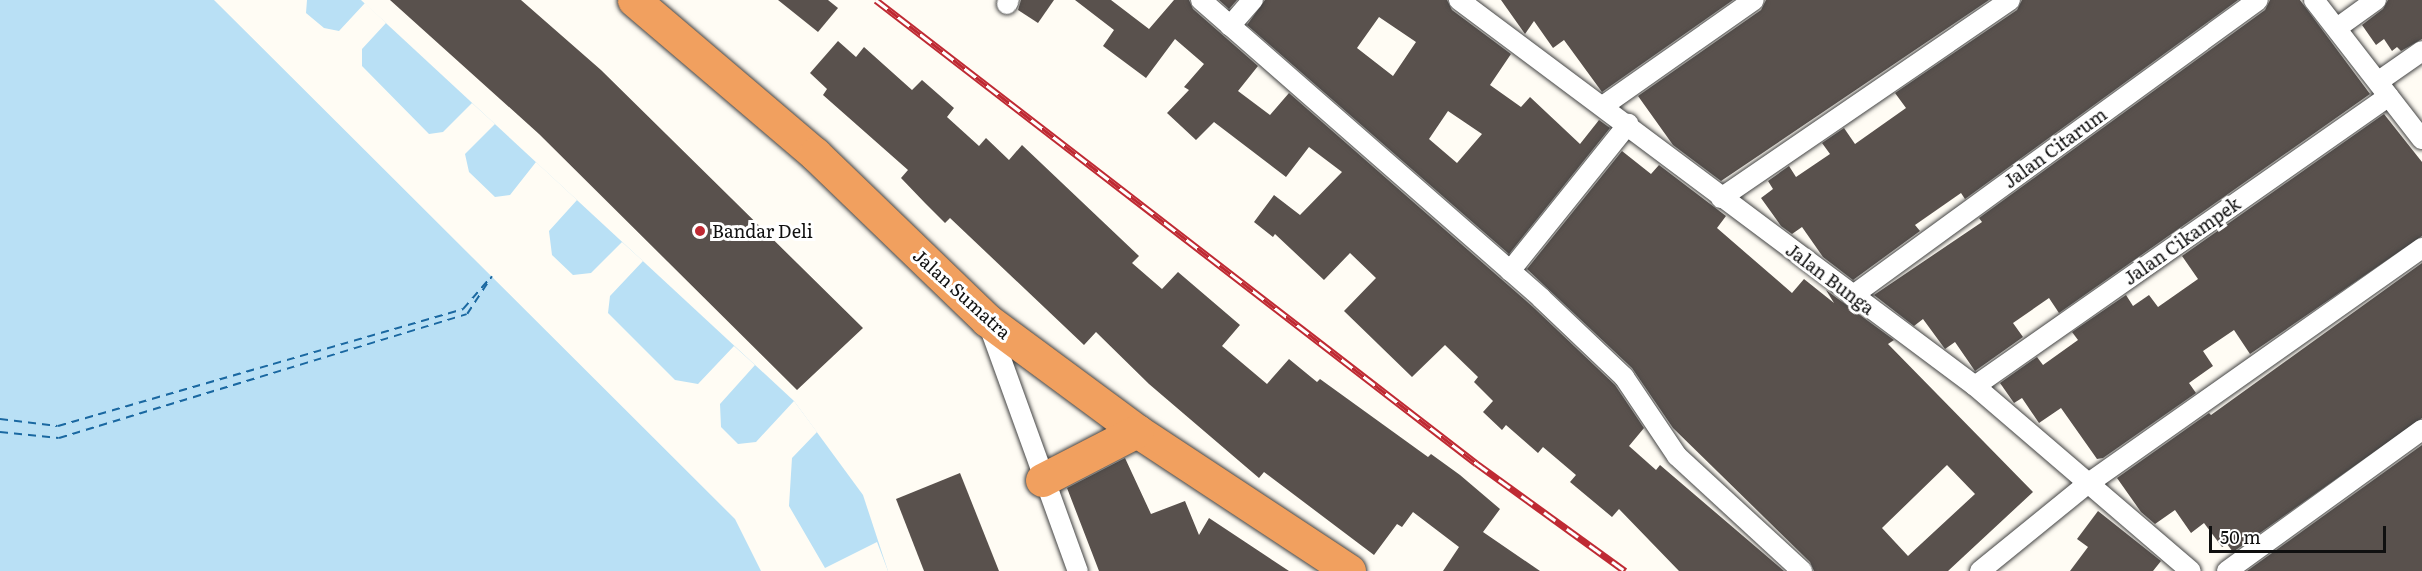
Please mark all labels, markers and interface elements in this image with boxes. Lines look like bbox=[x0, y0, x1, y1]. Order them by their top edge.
street label: Jalan Citarum bbox=[1999, 103, 2111, 193]
street label: Jalan Cikampek bbox=[2119, 193, 2245, 289]
place label: Bandar Deli bbox=[712, 220, 813, 242]
marker: Bandar Deli bbox=[693, 224, 707, 238]
street label: Jalan Bunga bbox=[1782, 239, 1878, 319]
street label: Jalan Sumatra bbox=[909, 245, 1015, 343]
scale bar bbox=[2212, 514, 2389, 552]
text: 50 m bbox=[2220, 523, 2261, 550]

